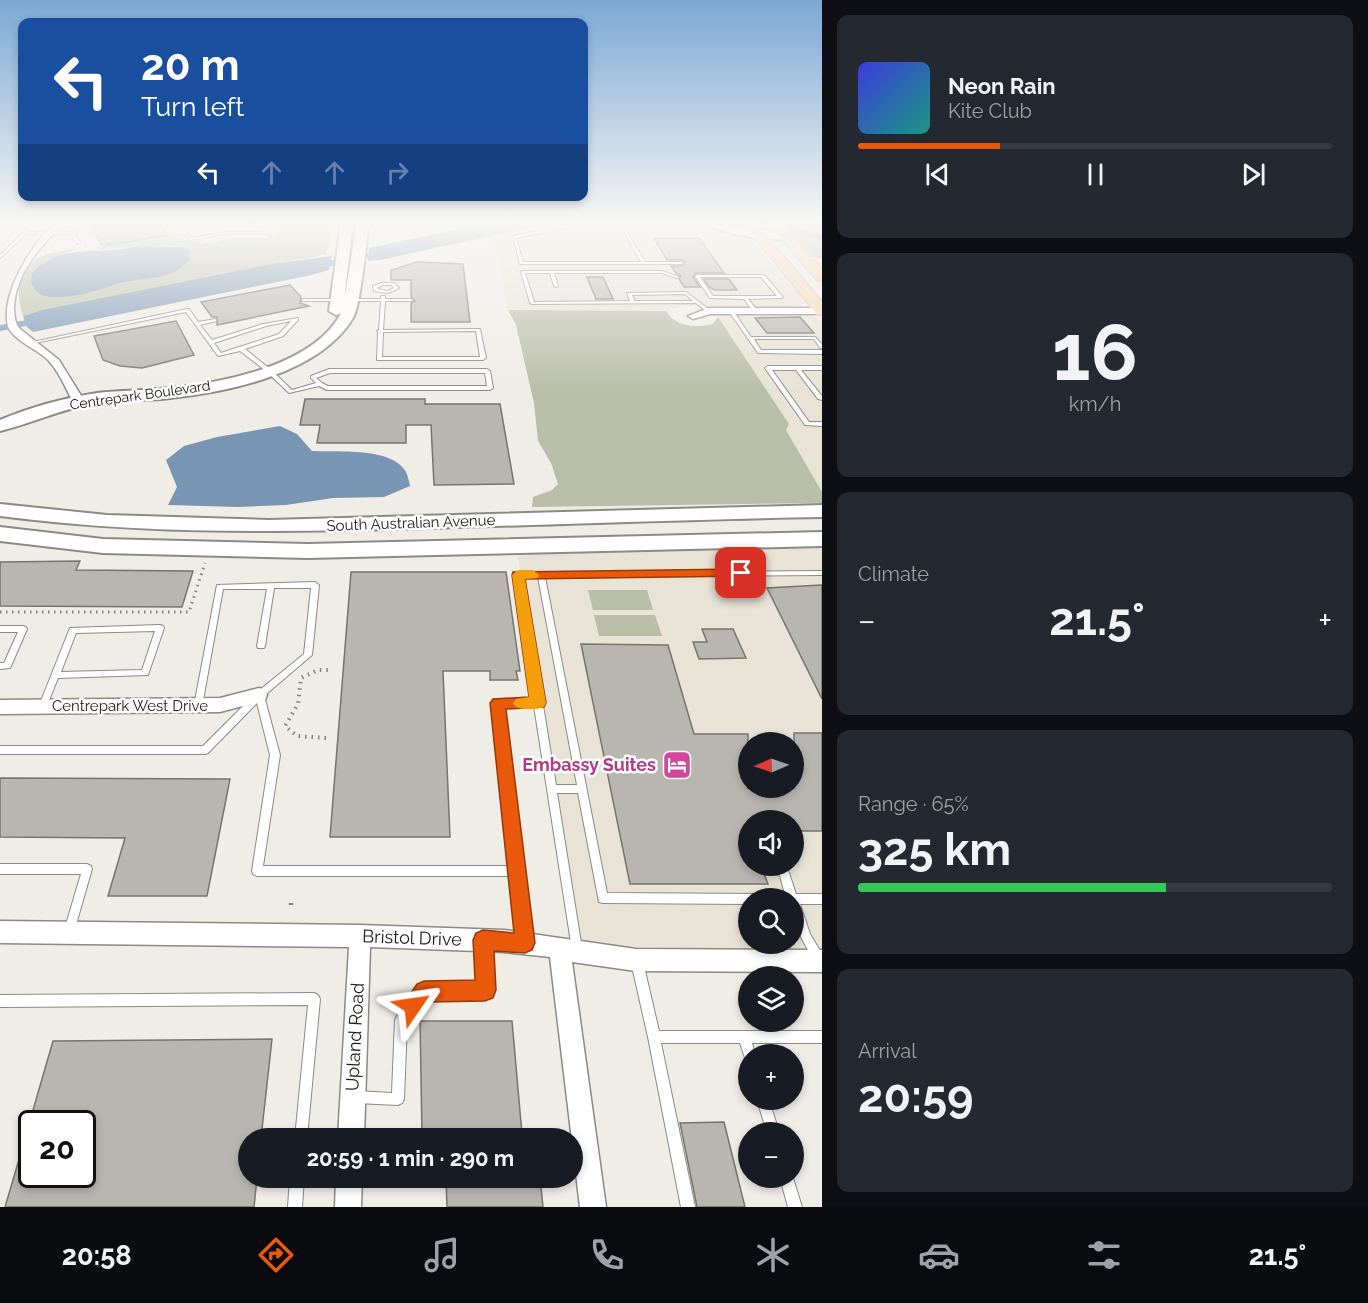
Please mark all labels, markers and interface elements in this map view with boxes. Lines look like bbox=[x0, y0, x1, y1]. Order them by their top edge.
text: 20 m bbox=[141, 41, 240, 90]
icon: left bbox=[42, 42, 120, 120]
text: Neon Rain bbox=[948, 73, 1056, 99]
text: Turn left bbox=[141, 91, 244, 122]
text: Kite Club bbox=[948, 99, 1032, 123]
icon: left bbox=[192, 156, 225, 189]
icon: ahead bbox=[255, 156, 288, 189]
icon: ahead bbox=[318, 156, 351, 189]
icon: right bbox=[381, 156, 414, 189]
icon: previous bbox=[921, 158, 954, 191]
icon: pause bbox=[1079, 158, 1112, 191]
icon: next bbox=[1237, 158, 1270, 191]
text: 16 bbox=[1052, 307, 1138, 398]
street label: Centrepark Boulevard bbox=[69, 377, 211, 413]
text: km/h bbox=[1069, 392, 1121, 416]
street label: South Australian Avenue bbox=[326, 511, 496, 535]
pin bbox=[715, 547, 766, 598]
icon: arrive bbox=[724, 556, 757, 589]
text: Climate bbox=[858, 562, 929, 586]
text: 21.5° bbox=[1049, 593, 1145, 646]
text: − bbox=[858, 601, 876, 640]
text: + bbox=[1318, 601, 1332, 640]
street label: Centrepark West Drive bbox=[52, 697, 208, 715]
north arrow bbox=[738, 732, 804, 798]
map controls bbox=[738, 732, 804, 1188]
hotel icon: Embassy Suites bbox=[661, 749, 693, 781]
place label: Embassy Suites bbox=[522, 754, 656, 775]
text: Range · 65% bbox=[858, 792, 969, 816]
button: sound bbox=[738, 810, 804, 876]
text: 325 km bbox=[858, 823, 1011, 876]
button: search bbox=[738, 888, 804, 954]
street label: Bristol Drive bbox=[362, 925, 462, 950]
button: layers bbox=[738, 966, 804, 1032]
position arrow bbox=[381, 974, 445, 1038]
street label: Upland Road bbox=[341, 982, 368, 1092]
text: Arrival bbox=[858, 1039, 917, 1063]
button: + bbox=[738, 1044, 804, 1110]
text: 20:59 bbox=[858, 1070, 974, 1123]
speed limit sign: 20 bbox=[18, 1110, 96, 1188]
button: − bbox=[738, 1122, 804, 1188]
text: 20:59 · 1 min · 290 m bbox=[307, 1145, 514, 1171]
icon: directions bbox=[255, 1234, 297, 1276]
icon: music bbox=[421, 1234, 463, 1276]
icon: phone bbox=[586, 1234, 628, 1276]
icon: climate bbox=[752, 1234, 794, 1276]
icon: car bbox=[918, 1234, 960, 1276]
icon: filters bbox=[1083, 1234, 1125, 1276]
text: 20:58 bbox=[62, 1240, 132, 1271]
text: 21.5° bbox=[1249, 1240, 1306, 1271]

